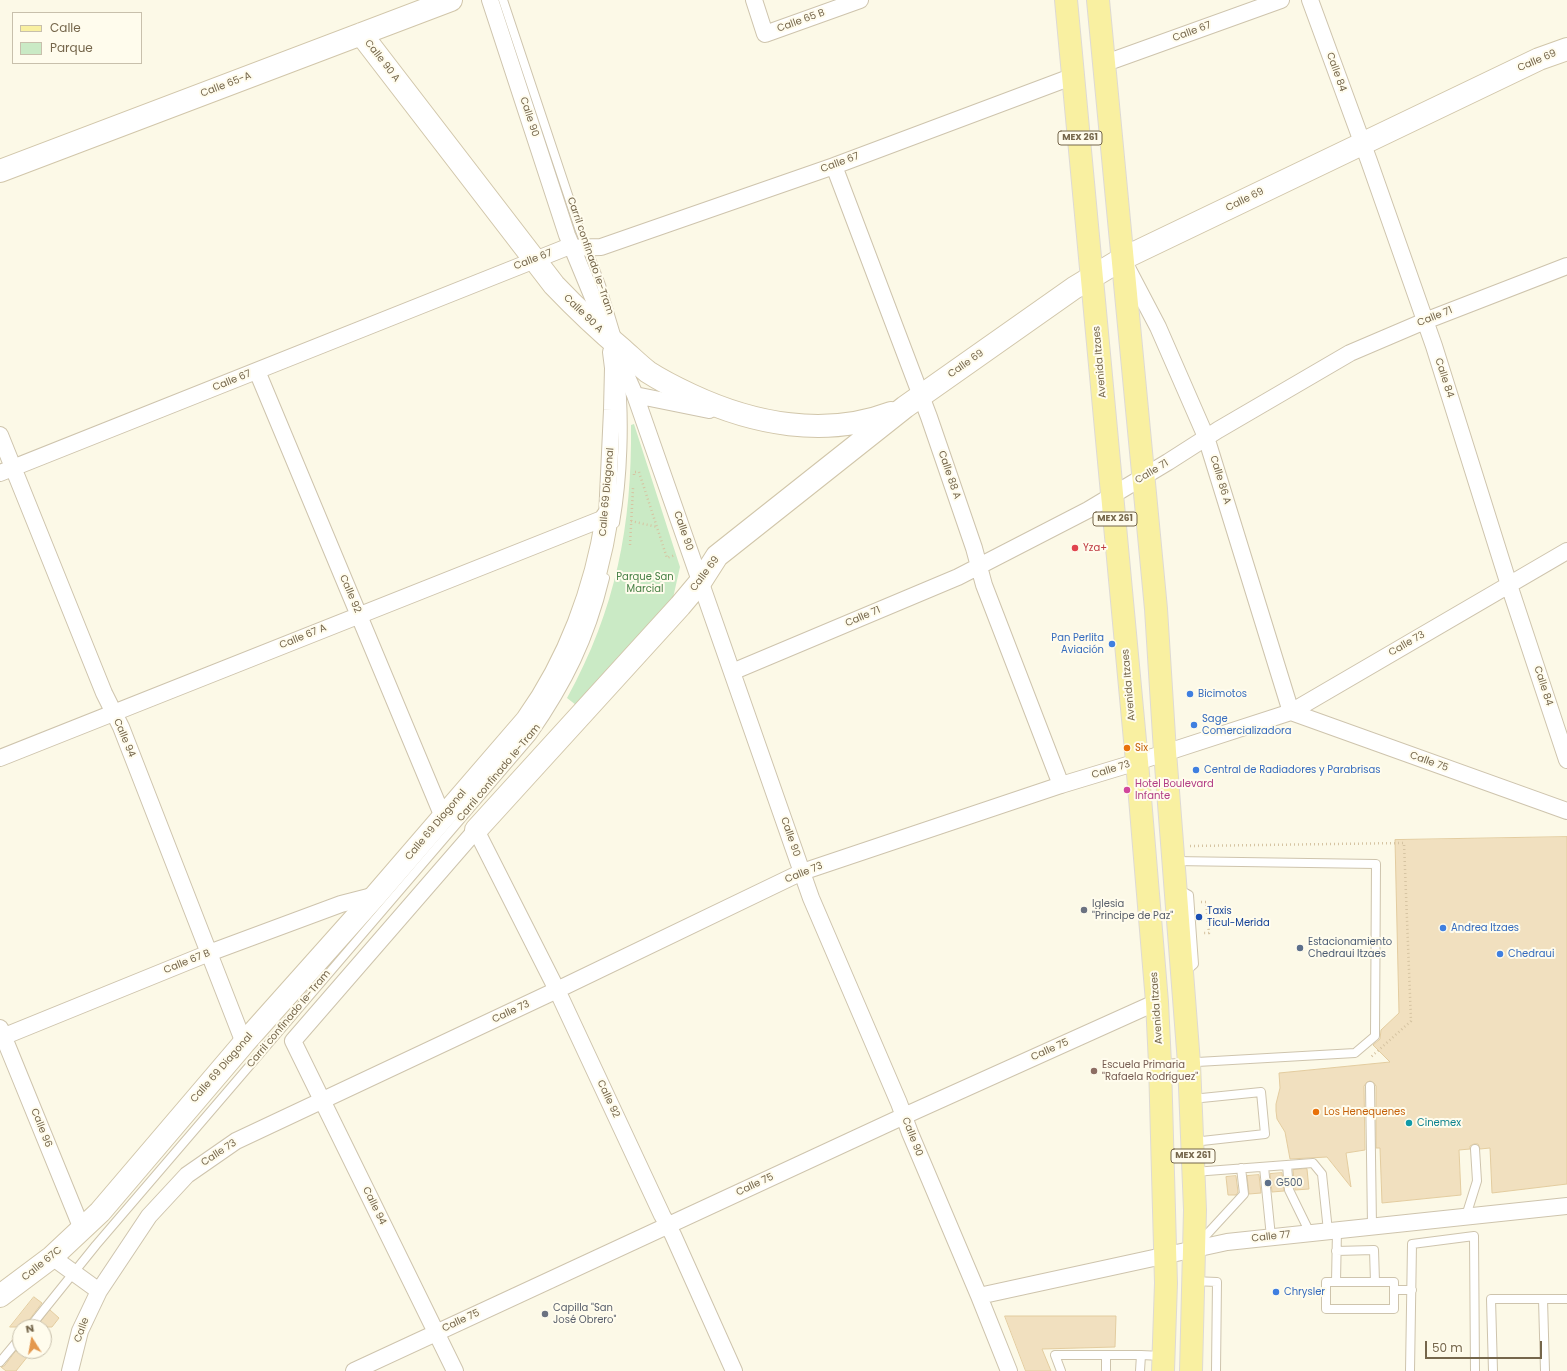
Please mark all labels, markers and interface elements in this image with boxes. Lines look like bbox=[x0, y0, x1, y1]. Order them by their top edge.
street label: Calle 65 B bbox=[776, 7, 826, 35]
legend bbox=[12, 12, 142, 64]
text: Calle bbox=[50, 19, 81, 36]
street label: Calle 67 bbox=[1171, 20, 1213, 44]
street label: Calle 90 A bbox=[362, 38, 402, 84]
text: Parque bbox=[50, 39, 93, 56]
street label: Calle 69 bbox=[1516, 47, 1558, 75]
street label: Calle 84 bbox=[1323, 51, 1349, 93]
street label: Calle 65-A bbox=[199, 70, 253, 100]
street label: Calle 90 bbox=[517, 96, 541, 138]
road number: MEX 261 bbox=[1058, 131, 1102, 145]
street label: Calle 67 bbox=[819, 151, 861, 175]
street label: Calle 69 bbox=[1224, 186, 1266, 214]
street label: Carril confinado Ie-Tram bbox=[564, 196, 616, 316]
street label: Calle 67 bbox=[512, 247, 554, 273]
street label: Calle 90 A bbox=[561, 292, 605, 336]
street label: Calle 71 bbox=[1416, 305, 1454, 329]
street label: Avenida Itzaes bbox=[1091, 325, 1109, 399]
street label: Calle 69 bbox=[946, 347, 986, 381]
street label: Calle 84 bbox=[1432, 357, 1456, 399]
street label: Calle 67 bbox=[211, 368, 253, 394]
street label: Calle 69 Diagonal bbox=[597, 447, 617, 537]
street label: Calle 88 A bbox=[935, 449, 963, 501]
street label: Calle 86 A bbox=[1207, 454, 1233, 506]
street label: Calle 71 bbox=[1133, 457, 1171, 487]
street label: Calle 90 bbox=[671, 510, 695, 552]
road number: MEX 261 bbox=[1093, 512, 1137, 526]
place label: Yza+ bbox=[1083, 542, 1107, 554]
marker: Yza+ bbox=[1070, 543, 1080, 553]
street label: Calle 69 bbox=[688, 554, 722, 594]
park label: Parque San Marcial bbox=[616, 571, 674, 594]
street label: Calle 92 bbox=[337, 573, 363, 615]
street label: Calle 71 bbox=[844, 604, 882, 630]
street label: Calle 67 A bbox=[278, 622, 328, 652]
street label: Calle 73 bbox=[1387, 629, 1427, 659]
place label: Pan Perlita Aviación bbox=[1051, 632, 1104, 656]
marker: Pan Perlita Aviación bbox=[1107, 639, 1117, 649]
street label: Avenida Itzaes bbox=[1120, 648, 1138, 722]
street label: Calle 84 bbox=[1531, 665, 1555, 707]
place label: Bicimotos bbox=[1198, 688, 1247, 700]
marker: Bicimotos bbox=[1185, 689, 1195, 699]
place label: Sage Comercializadora bbox=[1202, 713, 1292, 736]
street label: Calle 94 bbox=[110, 717, 138, 759]
marker: Sage Comercializadora bbox=[1189, 720, 1199, 730]
street label: Carril confinado Ie-Tram bbox=[455, 722, 543, 824]
place label: Six bbox=[1135, 742, 1148, 754]
marker: Six bbox=[1122, 743, 1132, 753]
street label: Calle 75 bbox=[1408, 750, 1450, 774]
street label: Calle 73 bbox=[1090, 758, 1132, 782]
place label: Central de Radiadores y Parabrisas bbox=[1204, 764, 1380, 776]
marker: Central de Radiadores y Parabrisas bbox=[1191, 765, 1201, 775]
place label: Hotel Boulevard Infante bbox=[1135, 778, 1214, 802]
marker: Hotel Boulevard Infante bbox=[1122, 785, 1132, 795]
street label: Calle 69 Diagonal bbox=[403, 787, 469, 863]
street label: Calle 90 bbox=[778, 816, 802, 858]
street label: Calle 73 bbox=[783, 860, 825, 886]
place label: Iglesia "Principe de Paz" bbox=[1092, 898, 1173, 922]
marker: Iglesia "Principe de Paz" bbox=[1079, 905, 1089, 915]
place label: Taxis Ticul-Merida bbox=[1207, 905, 1270, 928]
marker: Taxis Ticul-Merida bbox=[1194, 912, 1204, 922]
place label: Andrea Itzaes bbox=[1451, 922, 1519, 934]
marker: Andrea Itzaes bbox=[1438, 923, 1448, 933]
place label: Estacionamiento Chedraui Itzaes bbox=[1308, 936, 1392, 960]
marker: Estacionamiento Chedraui Itzaes bbox=[1295, 943, 1305, 953]
street label: Calle 67 B bbox=[162, 947, 212, 977]
place label: Chedraui bbox=[1508, 948, 1554, 960]
marker: Chedraui bbox=[1495, 949, 1505, 959]
street label: Carril confinado Ie-Tram bbox=[245, 968, 333, 1070]
street label: Avenida Itzaes bbox=[1148, 971, 1166, 1045]
street label: Calle 73 bbox=[491, 998, 531, 1026]
street label: Calle 69 Diagonal bbox=[188, 1031, 256, 1105]
street label: Calle 75 bbox=[1029, 1036, 1071, 1064]
place label: Escuela Primaria "Rafaela Rodríguez" bbox=[1102, 1059, 1198, 1082]
marker: Escuela Primaria "Rafaela Rodríguez" bbox=[1089, 1066, 1099, 1076]
street label: Calle 92 bbox=[594, 1078, 622, 1120]
place label: Los Henequenes bbox=[1324, 1106, 1406, 1118]
street label: Calle 96 bbox=[28, 1107, 54, 1149]
marker: Los Henequenes bbox=[1311, 1107, 1321, 1117]
street label: Calle 90 bbox=[899, 1116, 925, 1158]
place label: Cinemex bbox=[1417, 1117, 1461, 1129]
marker: Cinemex bbox=[1404, 1118, 1414, 1128]
street label: Calle 73 bbox=[199, 1137, 239, 1169]
road number: MEX 261 bbox=[1171, 1149, 1215, 1163]
street label: Calle 75 bbox=[734, 1171, 776, 1199]
place label: G500 bbox=[1276, 1177, 1303, 1189]
marker: G500 bbox=[1263, 1178, 1273, 1188]
street label: Calle 94 bbox=[360, 1185, 388, 1227]
street label: Calle 77 bbox=[1251, 1229, 1291, 1245]
street label: Calle 67C bbox=[20, 1244, 64, 1284]
place label: Chrysler bbox=[1284, 1286, 1325, 1298]
marker: Chrysler bbox=[1271, 1287, 1281, 1297]
place label: Capilla "San José Obrero" bbox=[553, 1302, 616, 1326]
street label: Calle 75 bbox=[440, 1307, 482, 1335]
marker: Capilla "San José Obrero" bbox=[540, 1309, 550, 1319]
street label: Calle bbox=[72, 1316, 92, 1344]
north arrow bbox=[12, 1319, 52, 1359]
text: N bbox=[24, 1320, 35, 1337]
scale bar bbox=[1427, 1333, 1544, 1359]
text: 50 m bbox=[1432, 1339, 1463, 1356]

